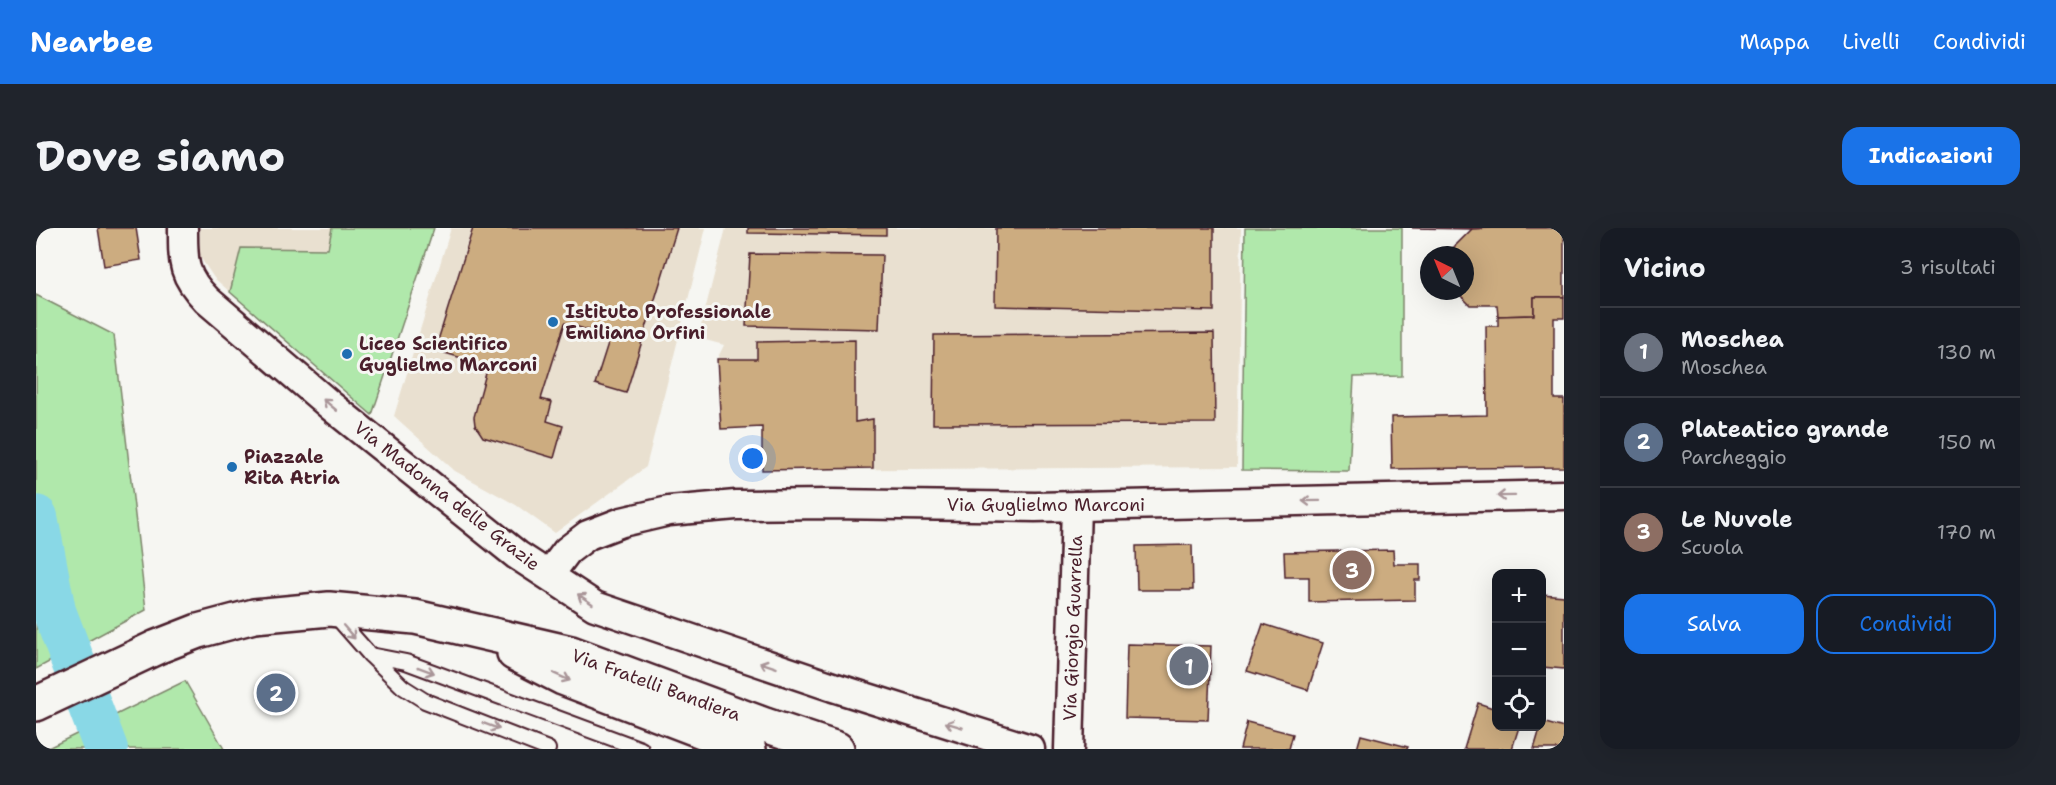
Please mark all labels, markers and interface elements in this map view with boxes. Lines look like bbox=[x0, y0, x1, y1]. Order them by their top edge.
text: Nearbee bbox=[30, 23, 153, 61]
text: Mappa bbox=[1739, 28, 1809, 56]
text: Livelli bbox=[1842, 28, 1900, 56]
text: Condividi bbox=[1933, 28, 2026, 56]
button: Indicazioni bbox=[1842, 127, 2020, 185]
text: Dove siamo bbox=[36, 128, 285, 184]
north arrow bbox=[1420, 246, 1474, 300]
text: Vicino bbox=[1624, 250, 1706, 285]
text: 3 risultati bbox=[1900, 254, 1996, 280]
place label: Istituto Professionale Emiliano Orfini bbox=[565, 300, 771, 345]
marker: Istituto Professionale Emiliano Orfini bbox=[546, 315, 560, 329]
text: Moschea bbox=[1681, 325, 1784, 354]
place label: Liceo Scientifico Guglielmo Marconi bbox=[359, 332, 537, 377]
text: 1 bbox=[1639, 339, 1648, 365]
text: 130 m bbox=[1937, 339, 1996, 365]
marker: Liceo Scientifico Guglielmo Marconi bbox=[340, 347, 354, 361]
text: Moschea bbox=[1681, 354, 1767, 380]
one-way arrow bbox=[323, 398, 338, 412]
text: Plateatico grande bbox=[1681, 415, 1889, 444]
street label: Via Madonna delle Grazie bbox=[349, 416, 545, 576]
text: 2 bbox=[1637, 429, 1651, 455]
text: 150 m bbox=[1938, 429, 1996, 455]
your location bbox=[738, 444, 767, 473]
text: Parcheggio bbox=[1681, 444, 1787, 470]
place label: Piazzale Rita Atria bbox=[244, 445, 340, 490]
marker: Piazzale Rita Atria bbox=[225, 460, 239, 474]
one-way arrow bbox=[1496, 490, 1516, 502]
street label: Via Guglielmo Marconi bbox=[947, 493, 1145, 517]
one-way arrow bbox=[1301, 495, 1321, 507]
text: Le Nuvole bbox=[1681, 505, 1792, 534]
text: 3 bbox=[1637, 519, 1651, 545]
text: 170 m bbox=[1937, 519, 1996, 545]
text: Scuola bbox=[1681, 534, 1743, 560]
street label: Via Giorgio Guarrella bbox=[1058, 535, 1088, 721]
pin: 3 bbox=[1332, 548, 1372, 592]
map controls bbox=[1492, 569, 1546, 731]
button: + bbox=[1492, 569, 1546, 623]
one-way arrow bbox=[577, 593, 594, 605]
button: Salva bbox=[1624, 594, 1804, 654]
button: Condividi bbox=[1816, 594, 1996, 654]
button: − bbox=[1492, 623, 1546, 677]
one-way arrow bbox=[342, 624, 356, 639]
street label: Via Fratelli Bandiera bbox=[568, 643, 744, 727]
pin: 1 bbox=[1170, 644, 1208, 688]
one-way arrow bbox=[759, 659, 778, 670]
one-way arrow bbox=[416, 665, 435, 676]
pin: 2 bbox=[256, 670, 296, 716]
one-way arrow bbox=[553, 672, 571, 683]
button: locate bbox=[1492, 677, 1546, 731]
one-way arrow bbox=[945, 719, 964, 730]
one-way arrow bbox=[481, 721, 500, 732]

